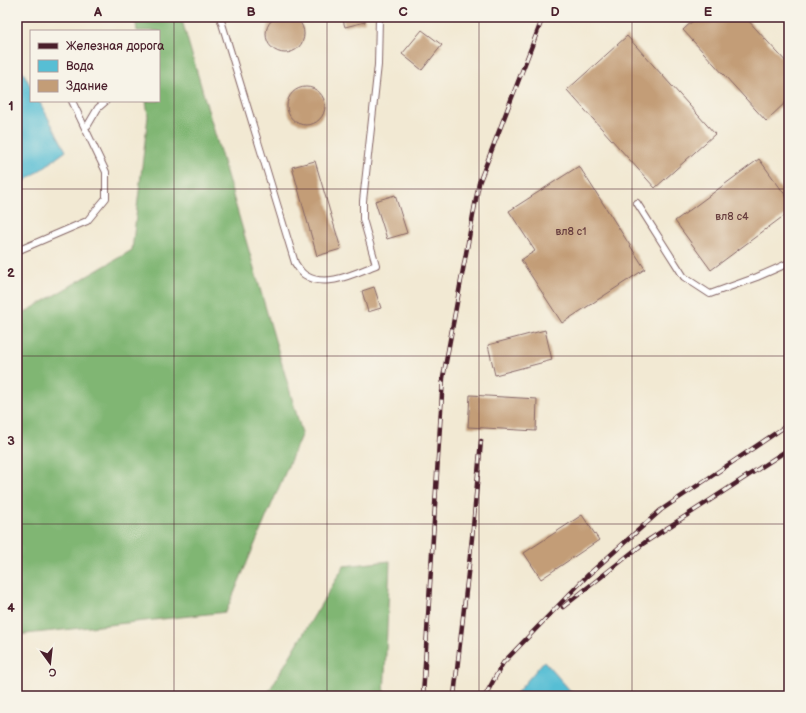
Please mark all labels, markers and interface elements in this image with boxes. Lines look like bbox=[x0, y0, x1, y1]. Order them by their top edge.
text: A bbox=[93, 4, 102, 20]
text: B bbox=[246, 4, 256, 20]
text: C bbox=[398, 4, 408, 20]
text: D bbox=[550, 4, 560, 20]
text: E bbox=[704, 4, 713, 20]
legend bbox=[30, 30, 160, 102]
text: Железная дорога bbox=[66, 39, 164, 54]
text: Вода bbox=[66, 59, 94, 74]
text: Здание bbox=[66, 79, 108, 94]
text: 1 bbox=[8, 98, 14, 114]
house number: вл8 с4 bbox=[715, 210, 749, 223]
house number: вл8 с1 bbox=[555, 225, 587, 238]
text: 2 bbox=[7, 265, 15, 281]
text: 3 bbox=[7, 433, 15, 449]
text: 4 bbox=[7, 600, 15, 616]
north arrow bbox=[30, 643, 70, 683]
text: С bbox=[47, 665, 58, 680]

